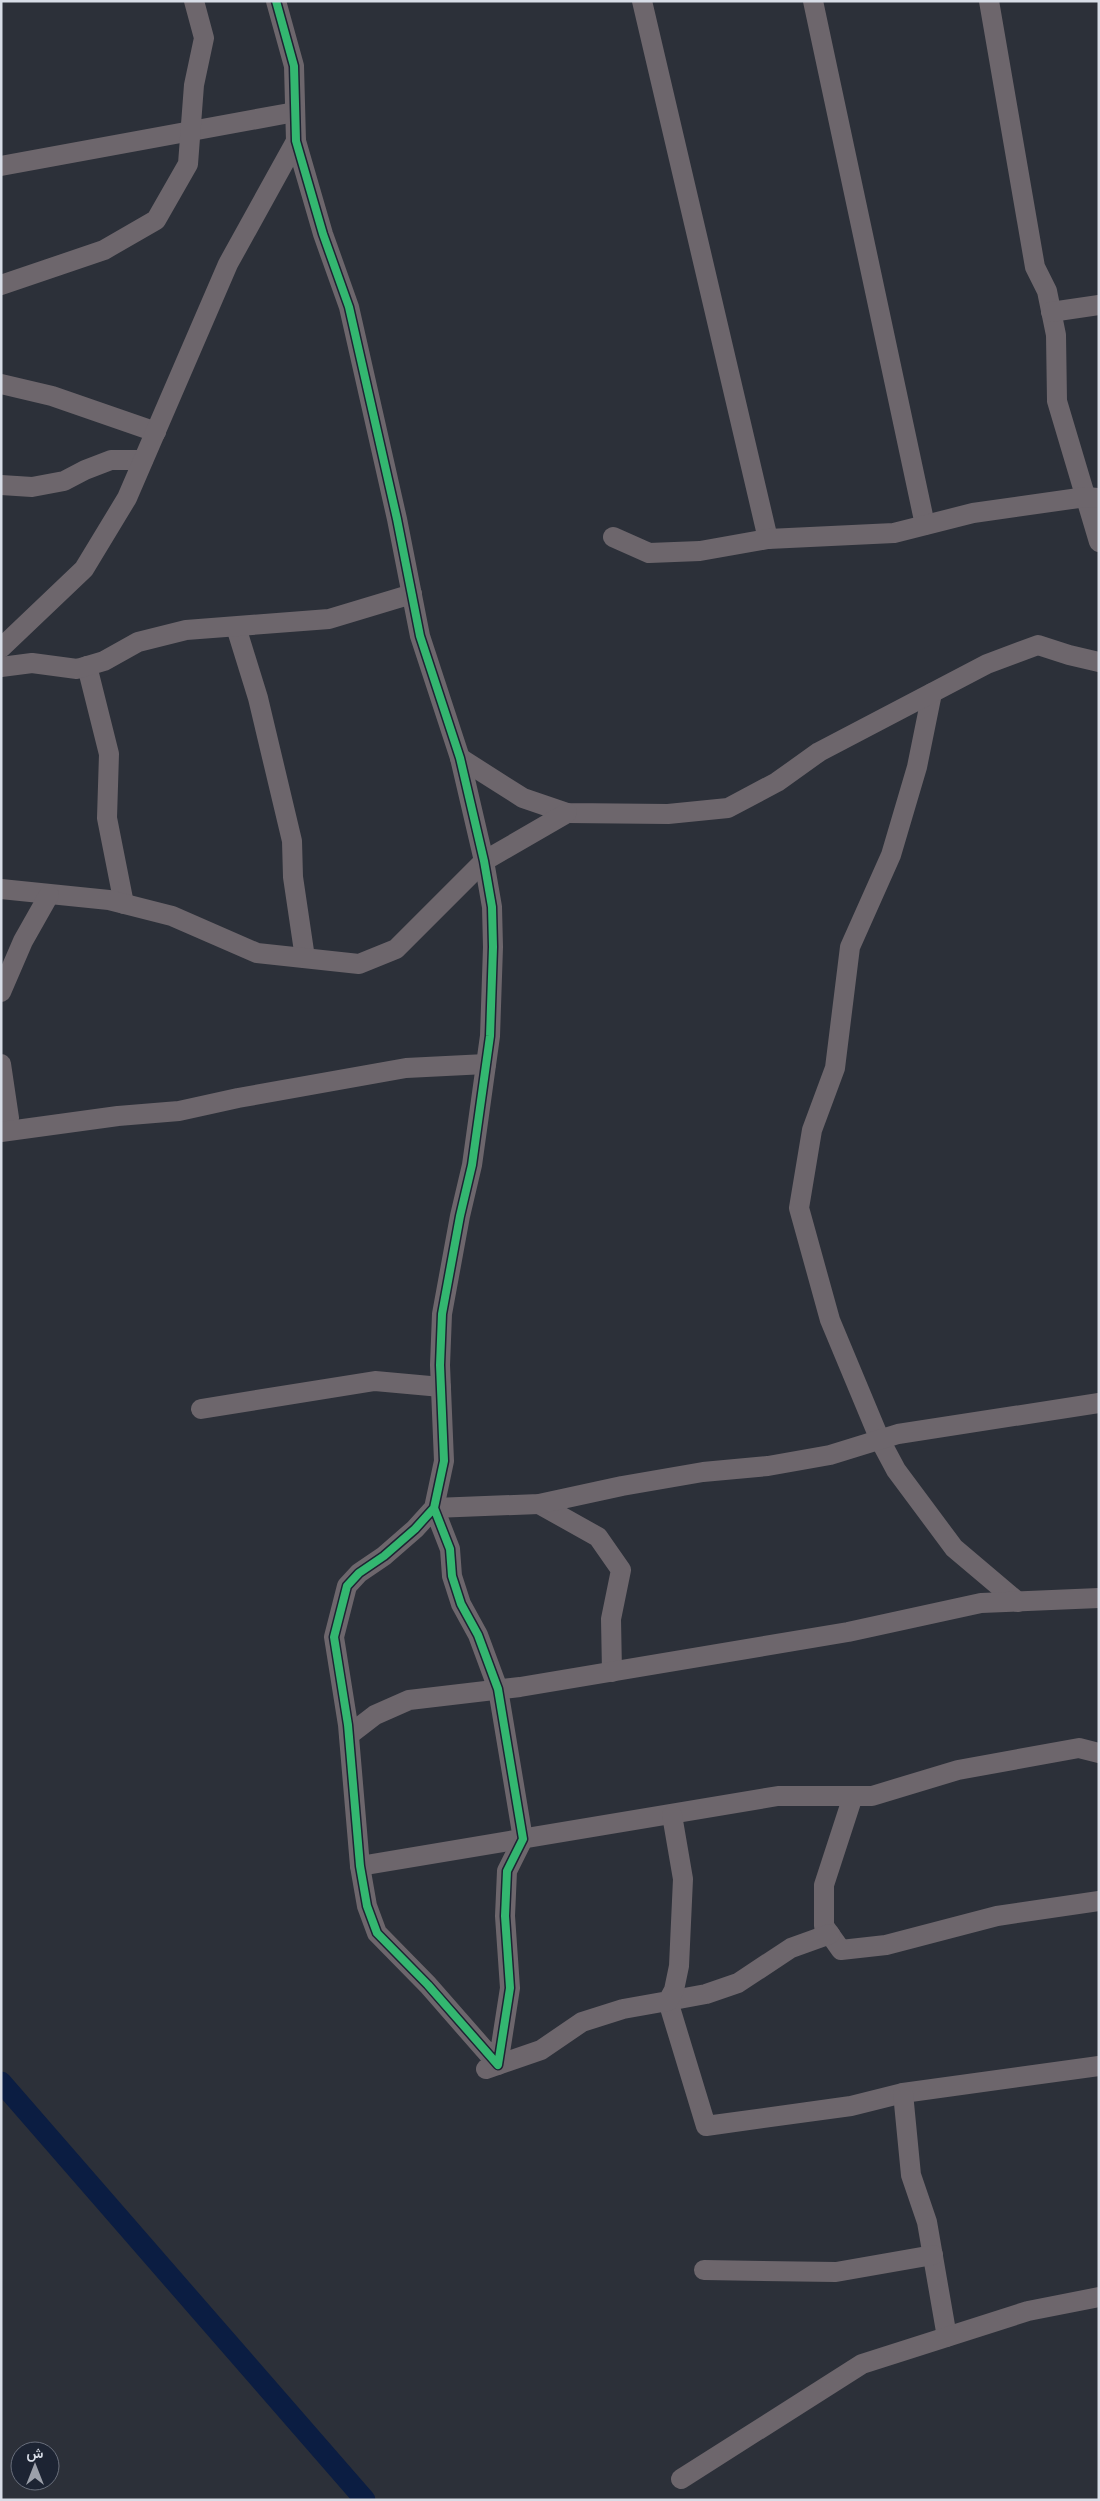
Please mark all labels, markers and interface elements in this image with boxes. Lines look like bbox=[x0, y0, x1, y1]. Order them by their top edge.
north arrow bbox=[10, 2441, 60, 2491]
text: ش bbox=[27, 2444, 44, 2462]

